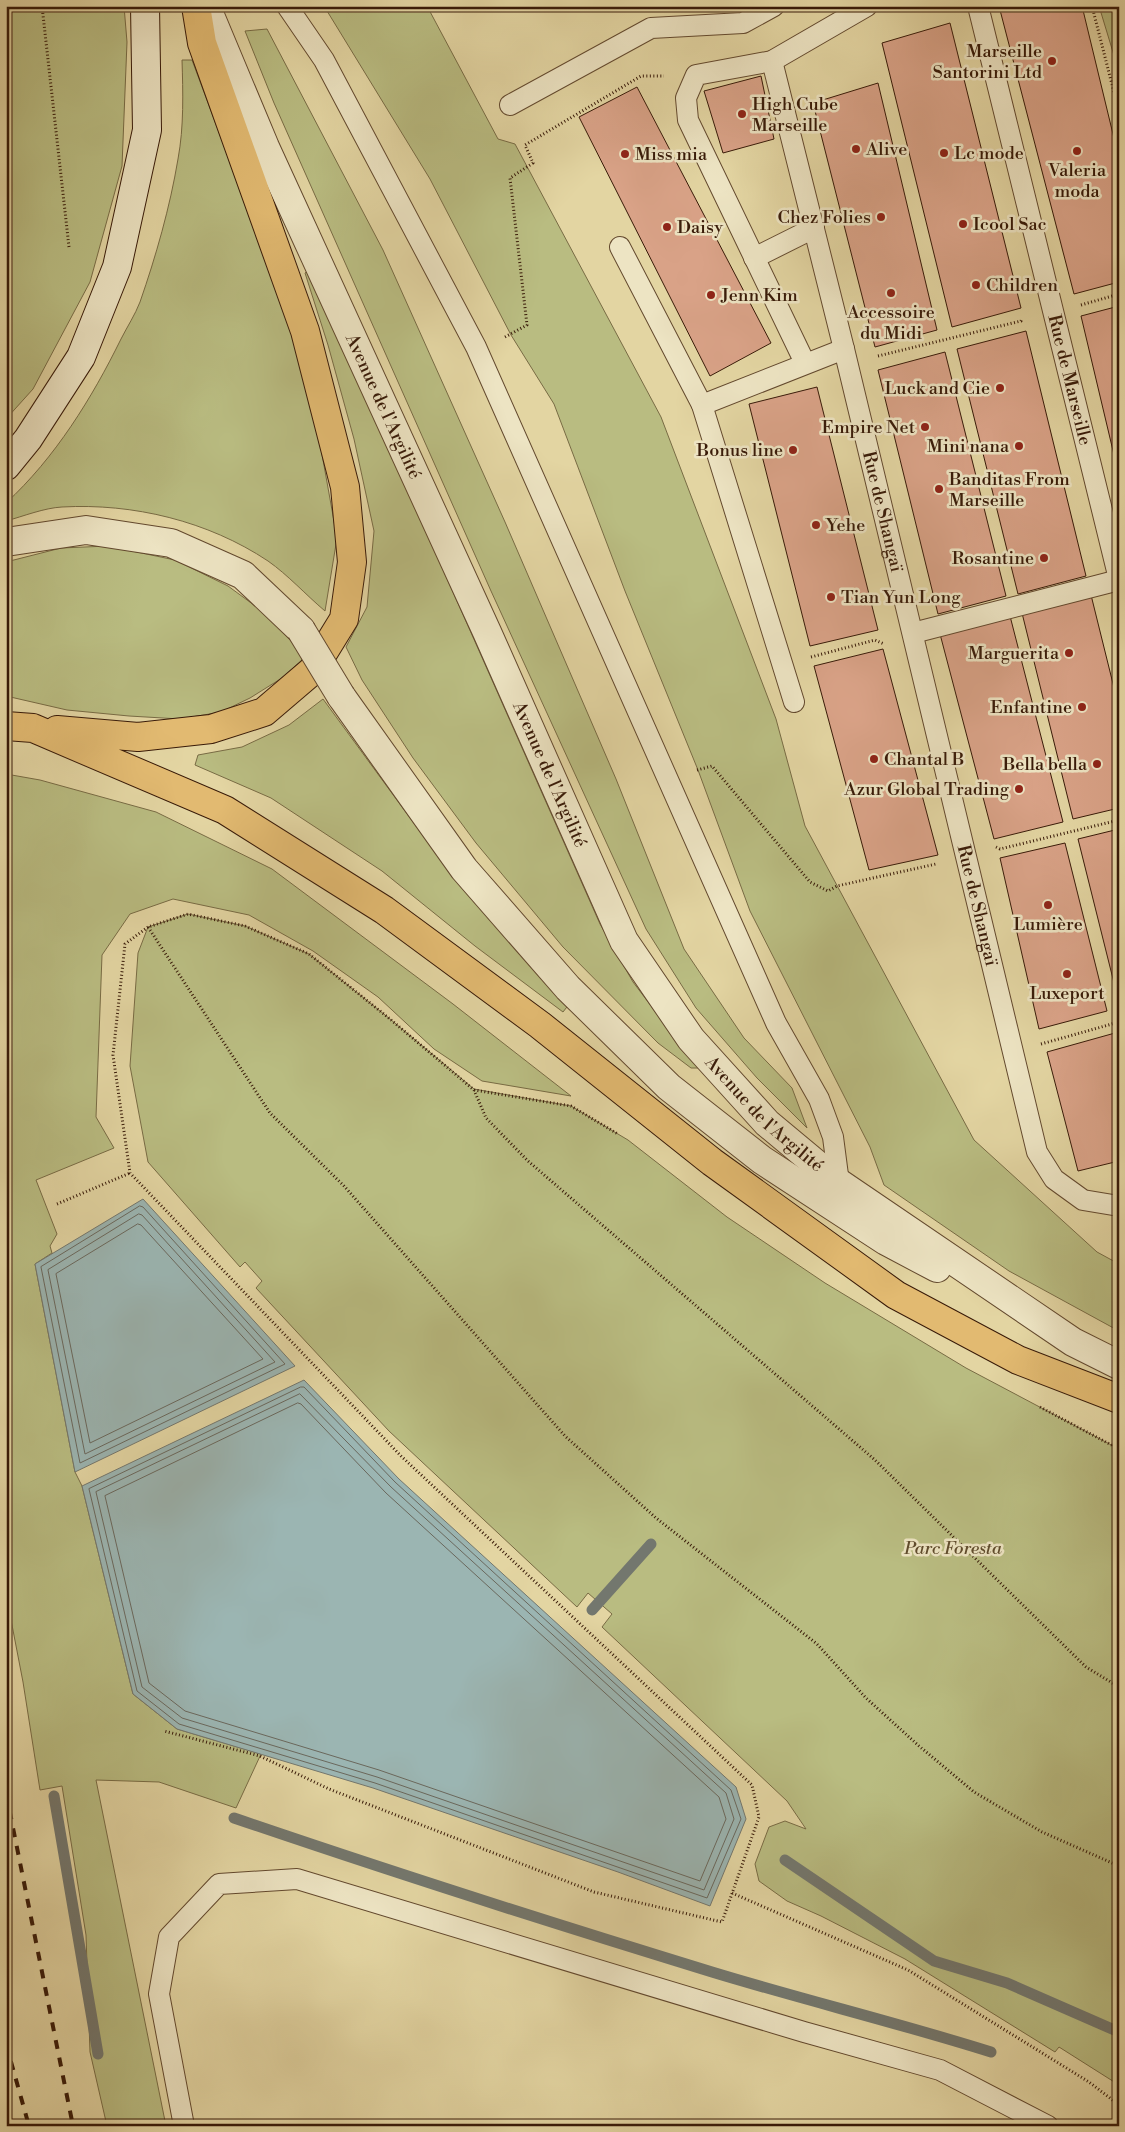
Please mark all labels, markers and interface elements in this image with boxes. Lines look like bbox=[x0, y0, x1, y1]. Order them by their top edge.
place label: Marseille Santorini Ltd bbox=[933, 40, 1043, 84]
marker: Marseille Santorini Ltd bbox=[1046, 55, 1058, 67]
place label: High Cube Marseille bbox=[752, 93, 838, 137]
marker: High Cube Marseille bbox=[736, 108, 748, 120]
place label: Alive bbox=[865, 138, 907, 161]
place label: Lc mode bbox=[954, 142, 1024, 165]
place label: Miss mia bbox=[635, 143, 708, 166]
marker: Alive bbox=[850, 143, 862, 155]
marker: Valeria moda bbox=[1071, 145, 1083, 157]
marker: Lc mode bbox=[938, 147, 950, 159]
marker: Miss mia bbox=[619, 148, 631, 160]
place label: Valeria moda bbox=[1047, 159, 1107, 203]
place label: Chez Folies bbox=[778, 206, 871, 229]
marker: Chez Folies bbox=[875, 211, 887, 223]
place label: Icool Sac bbox=[973, 213, 1047, 236]
place label: Daisy bbox=[677, 216, 723, 239]
marker: Icool Sac bbox=[957, 218, 969, 230]
marker: Daisy bbox=[661, 221, 673, 233]
place label: Children bbox=[986, 274, 1058, 297]
marker: Children bbox=[970, 279, 982, 291]
place label: Jenn Kim bbox=[720, 284, 798, 307]
marker: Accessoire du Midi bbox=[885, 287, 897, 299]
marker: Jenn Kim bbox=[705, 289, 717, 301]
place label: Accessoire du Midi bbox=[846, 301, 935, 345]
street label: Rue de Marseille bbox=[1042, 312, 1097, 448]
street label: Avenue de l'Argilité bbox=[340, 329, 426, 483]
place label: Luck and Cie bbox=[884, 377, 990, 400]
marker: Luck and Cie bbox=[994, 382, 1006, 394]
place label: Empire Net bbox=[821, 416, 916, 439]
marker: Empire Net bbox=[919, 421, 931, 433]
place label: Mini nana bbox=[927, 435, 1010, 458]
place label: Bonus line bbox=[696, 439, 783, 462]
marker: Mini nana bbox=[1013, 440, 1025, 452]
marker: Bonus line bbox=[787, 444, 799, 456]
street label: Rue de Shangaï bbox=[857, 449, 908, 575]
place label: Banditas From Marseille bbox=[948, 468, 1070, 512]
marker: Banditas From Marseille bbox=[933, 483, 945, 495]
place label: Yehe bbox=[825, 514, 865, 537]
marker: Yehe bbox=[810, 519, 822, 531]
place label: Rosantine bbox=[952, 547, 1034, 570]
marker: Rosantine bbox=[1038, 552, 1050, 564]
place label: Tian Yun Long bbox=[841, 586, 961, 609]
marker: Tian Yun Long bbox=[825, 591, 837, 603]
place label: Marguerita bbox=[968, 642, 1060, 665]
marker: Marguerita bbox=[1063, 647, 1075, 659]
place label: Enfantine bbox=[990, 696, 1072, 719]
street label: Avenue de l'Argilité bbox=[507, 697, 592, 851]
marker: Enfantine bbox=[1076, 701, 1088, 713]
place label: Chantal B bbox=[884, 748, 964, 771]
marker: Chantal B bbox=[868, 753, 880, 765]
place label: Bella bella bbox=[1002, 753, 1088, 776]
marker: Bella bella bbox=[1091, 758, 1103, 770]
place label: Azur Global Trading bbox=[843, 778, 1010, 801]
marker: Azur Global Trading bbox=[1013, 783, 1025, 795]
street label: Rue de Shangaï bbox=[952, 842, 1003, 968]
marker: Lumière bbox=[1042, 899, 1054, 911]
place label: Lumière bbox=[1013, 913, 1083, 936]
marker: Luxeport bbox=[1061, 968, 1073, 980]
place label: Luxeport bbox=[1029, 982, 1105, 1005]
street label: Avenue de l'Argilité bbox=[699, 1050, 828, 1177]
park label: Parc Foresta bbox=[903, 1537, 1003, 1560]

